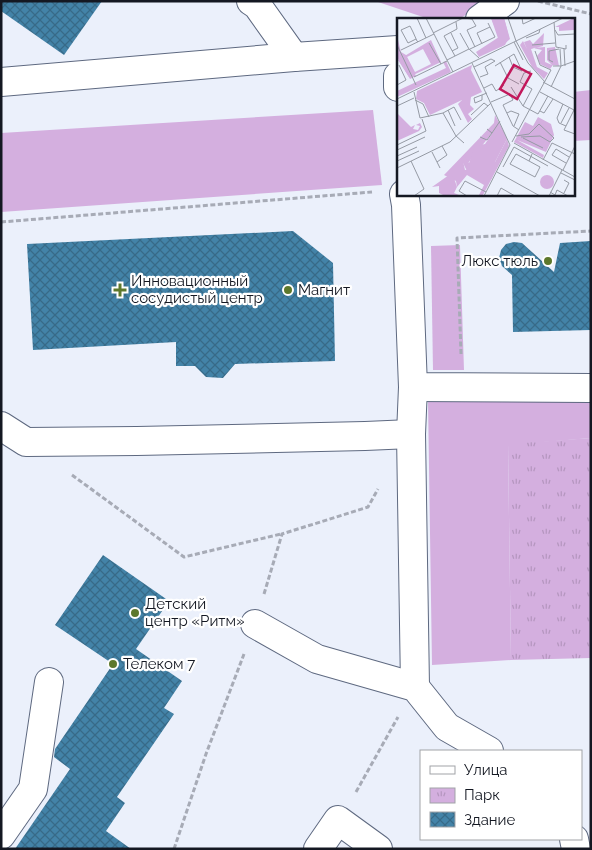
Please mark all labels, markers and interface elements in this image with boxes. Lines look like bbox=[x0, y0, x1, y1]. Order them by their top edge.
inset map bbox=[397, 18, 574, 195]
place label: Люкс тюль bbox=[461, 252, 538, 270]
marker: Люкс тюль bbox=[542, 255, 554, 267]
place label: Инновационный сосудистый центр bbox=[131, 272, 263, 307]
place label: Магнит bbox=[298, 281, 350, 299]
marker: Инновационный сосудистый центр bbox=[113, 283, 127, 297]
marker: Магнит bbox=[282, 284, 294, 296]
place label: Детский центр «Ритм» bbox=[145, 595, 245, 630]
marker: Детский центр «Ритм» bbox=[129, 607, 141, 619]
place label: Телеком 7 bbox=[123, 655, 195, 673]
marker: Телеком 7 bbox=[107, 658, 119, 670]
legend bbox=[420, 750, 582, 840]
text: Улица bbox=[464, 761, 508, 779]
text: Парк bbox=[464, 786, 500, 804]
text: Здание bbox=[464, 811, 516, 829]

